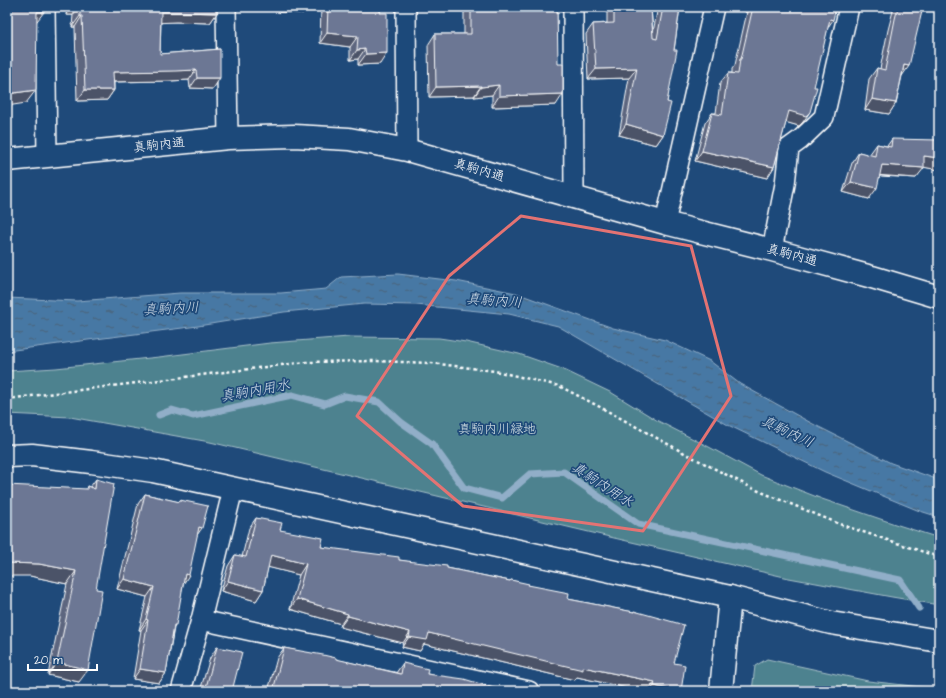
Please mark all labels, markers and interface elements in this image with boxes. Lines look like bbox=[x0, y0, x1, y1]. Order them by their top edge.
street label: 真駒内通 bbox=[132, 133, 186, 157]
street label: 真駒内通 bbox=[452, 154, 506, 186]
street label: 真駒内通 bbox=[765, 240, 819, 270]
water label: 真駒内川 bbox=[465, 289, 523, 313]
water label: 真駒内川 bbox=[143, 298, 199, 320]
water label: 真駒内用水 bbox=[219, 375, 291, 407]
water label: 真駒内川 bbox=[757, 411, 817, 453]
park label: 真駒内川緑地 bbox=[458, 420, 536, 438]
water label: 真駒内用水 bbox=[567, 458, 637, 512]
scale bar bbox=[28, 646, 97, 672]
text: 20 m bbox=[34, 652, 63, 669]

